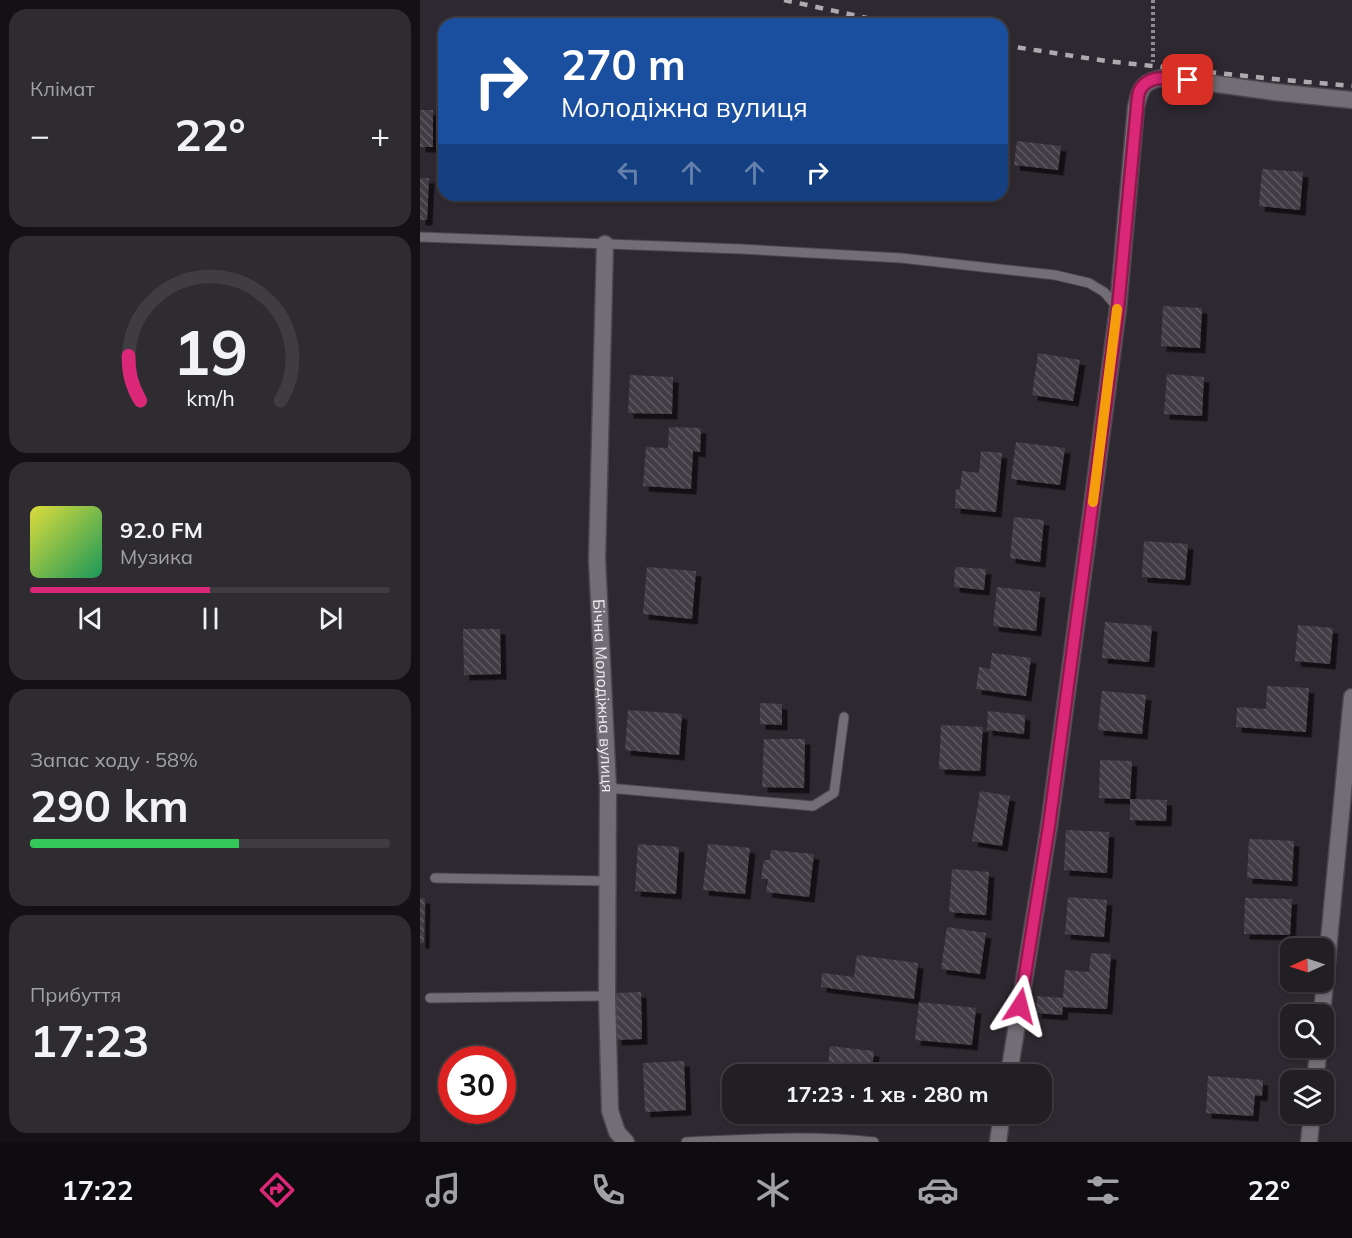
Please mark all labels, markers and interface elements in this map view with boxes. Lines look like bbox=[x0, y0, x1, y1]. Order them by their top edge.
text: 270 m bbox=[561, 38, 686, 91]
icon: right bbox=[462, 42, 540, 120]
pin bbox=[1162, 54, 1213, 105]
icon: arrive bbox=[1171, 63, 1204, 96]
text: Клімат bbox=[30, 76, 95, 101]
text: Молодіжна вулиця bbox=[561, 90, 808, 124]
text: 22° bbox=[174, 106, 246, 162]
text: − bbox=[30, 114, 50, 155]
text: + bbox=[370, 114, 390, 155]
icon: left bbox=[612, 156, 645, 189]
icon: ahead bbox=[675, 156, 708, 189]
icon: ahead bbox=[738, 156, 771, 189]
icon: right bbox=[801, 156, 834, 189]
text: 19 bbox=[173, 313, 247, 392]
text: km/h bbox=[186, 385, 234, 412]
text: 92.0 FM bbox=[120, 516, 203, 544]
text: Музика bbox=[120, 544, 193, 569]
street label: Бічна Молодіжна вулиця bbox=[589, 598, 618, 793]
icon: previous bbox=[74, 602, 107, 635]
icon: pause bbox=[194, 602, 227, 635]
icon: next bbox=[314, 602, 347, 635]
text: Запас ходу · 58% bbox=[30, 747, 198, 772]
text: 290 km bbox=[30, 777, 189, 833]
north arrow bbox=[1280, 938, 1334, 992]
map controls bbox=[1280, 938, 1334, 1124]
position arrow bbox=[988, 974, 1052, 1038]
text: Прибуття bbox=[30, 982, 121, 1007]
button: search bbox=[1280, 1004, 1334, 1058]
text: 17:23 bbox=[30, 1012, 149, 1068]
speed limit sign: 30 bbox=[438, 1046, 516, 1124]
button: layers bbox=[1280, 1070, 1334, 1124]
text: 17:23 · 1 хв · 280 m bbox=[785, 1080, 989, 1108]
icon: directions bbox=[256, 1169, 298, 1211]
icon: music bbox=[422, 1169, 464, 1211]
icon: phone bbox=[587, 1169, 629, 1211]
icon: climate bbox=[752, 1169, 794, 1211]
icon: car bbox=[917, 1169, 959, 1211]
icon: filters bbox=[1082, 1169, 1124, 1211]
text: 17:22 bbox=[62, 1173, 133, 1207]
text: 22° bbox=[1248, 1173, 1290, 1207]

